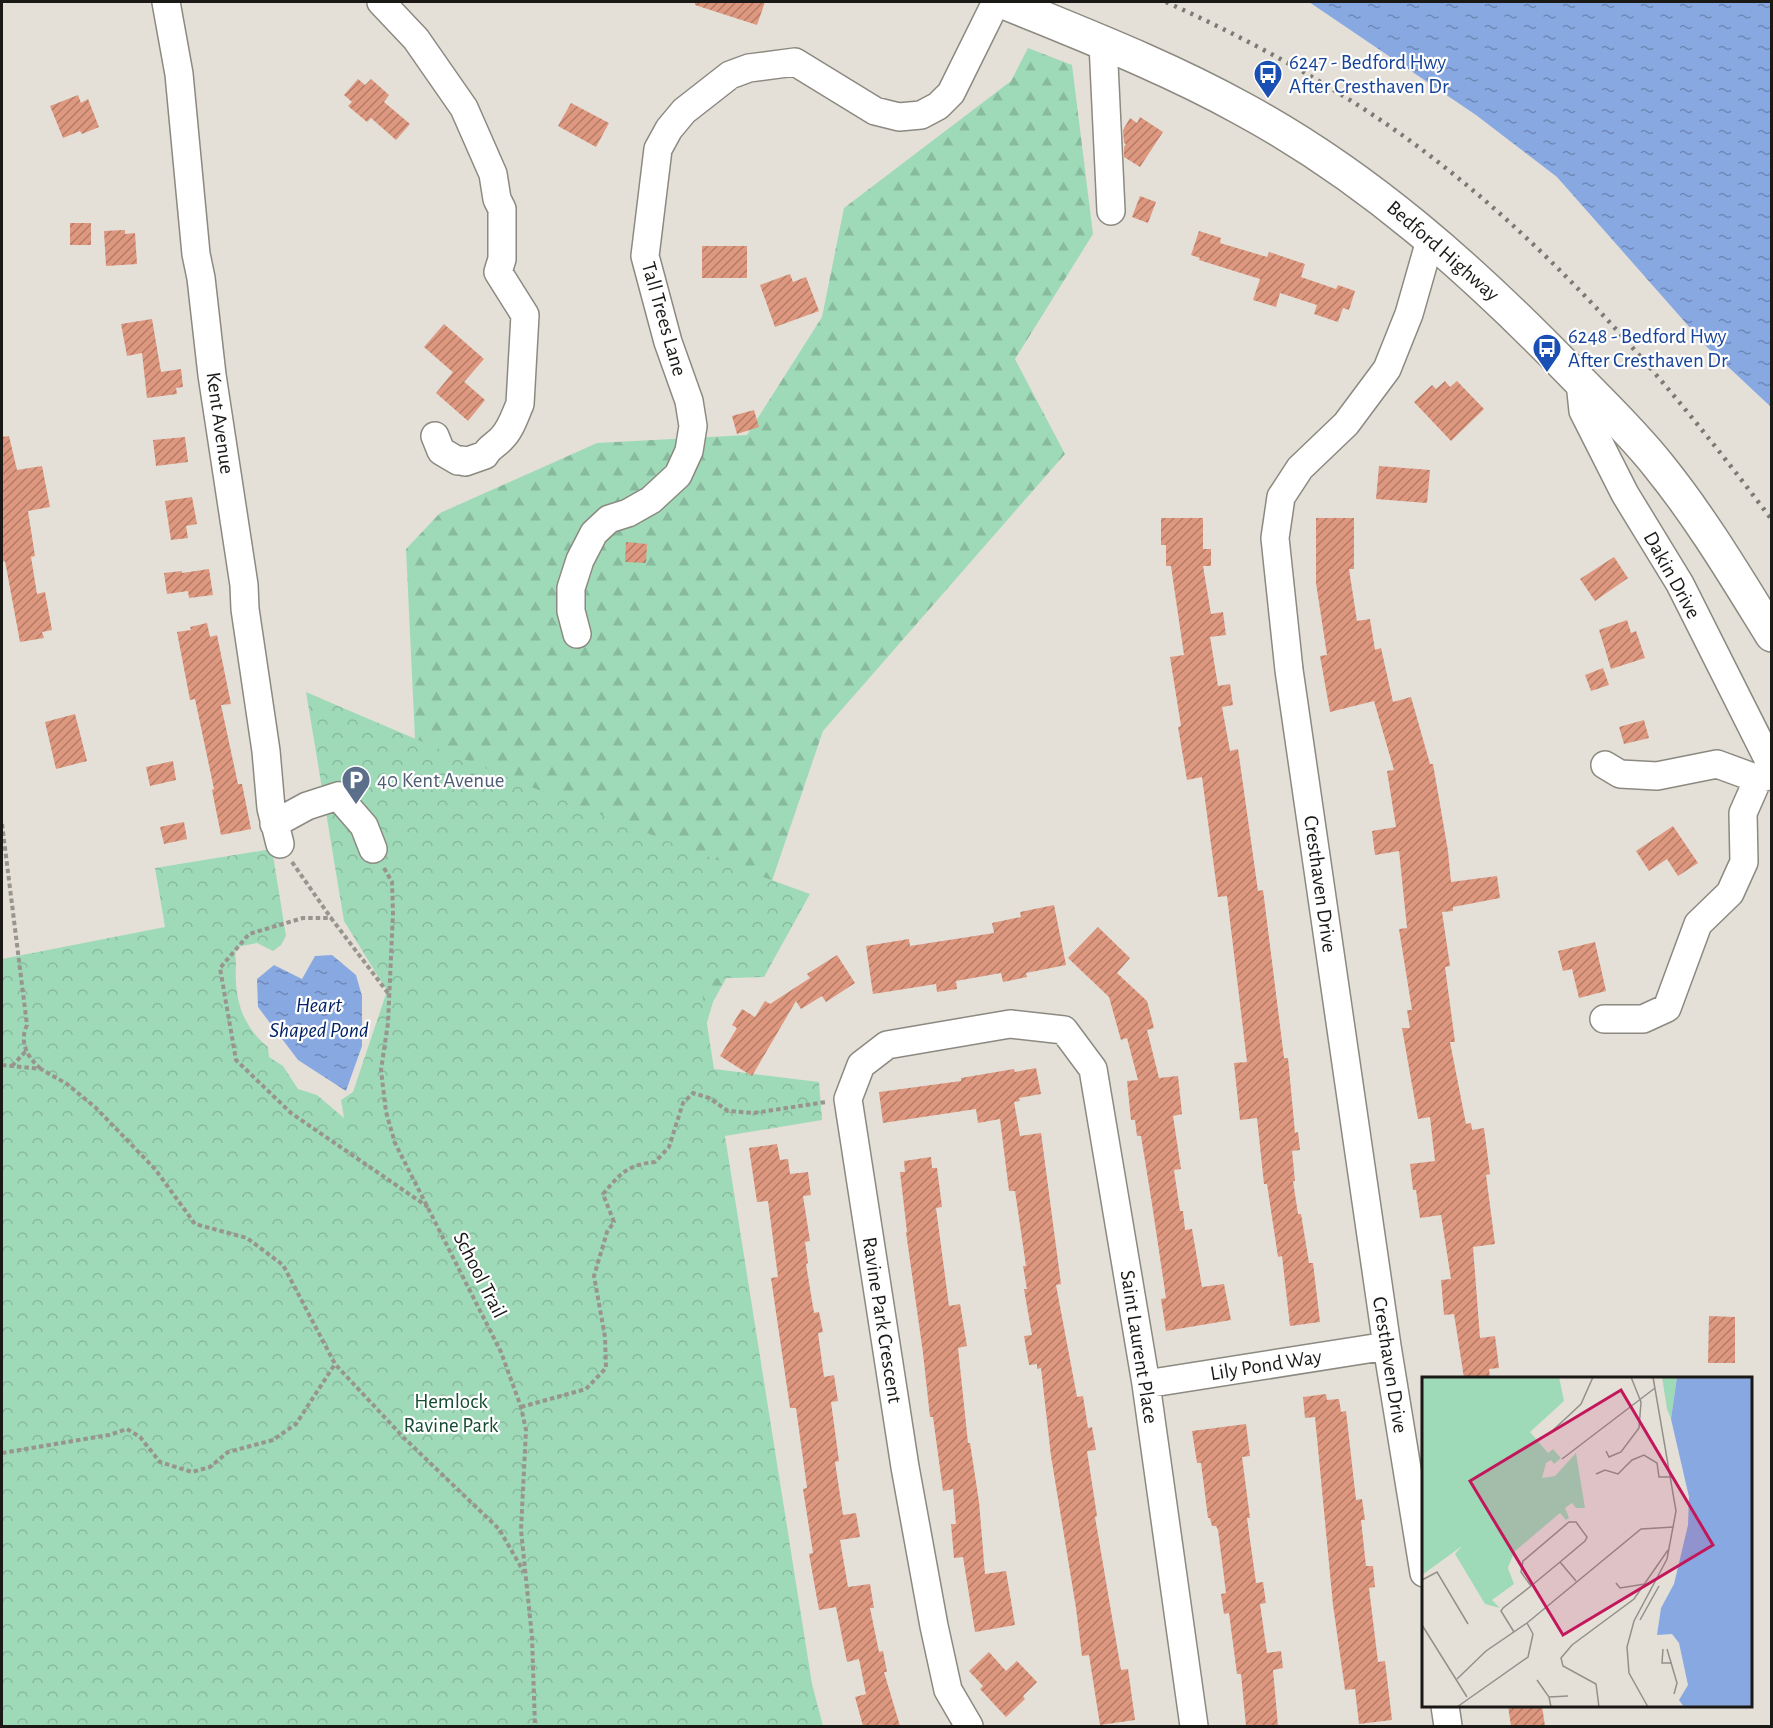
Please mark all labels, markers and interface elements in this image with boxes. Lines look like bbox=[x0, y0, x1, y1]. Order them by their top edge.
place label: 6247 - Bedford Hwy After Cresthaven Dr bbox=[1289, 52, 1449, 97]
bus stop icon: 6247 - Bedford Hwy After Cresthaven Dr bbox=[1252, 58, 1284, 100]
street label: Bedford Highway bbox=[1383, 197, 1503, 305]
street label: Tall Trees Lane bbox=[638, 260, 690, 378]
place label: 6248 - Bedford Hwy After Cresthaven Dr bbox=[1568, 326, 1728, 371]
bus stop icon: 6248 - Bedford Hwy After Cresthaven Dr bbox=[1531, 332, 1563, 374]
street label: Kent Avenue bbox=[202, 371, 238, 475]
street label: Dakin Drive bbox=[1640, 528, 1704, 622]
parking icon: 40 Kent Avenue bbox=[340, 764, 372, 806]
place label: 40 Kent Avenue bbox=[377, 770, 505, 791]
street label: Cresthaven Drive bbox=[1300, 814, 1340, 954]
water label: Heart Shaped Pond bbox=[269, 994, 369, 1042]
street label: School Trail bbox=[449, 1229, 511, 1321]
street label: Ravine Park Crescent bbox=[858, 1235, 906, 1405]
street label: Saint Laurent Place bbox=[1116, 1269, 1162, 1425]
street label: Cresthaven Drive bbox=[1369, 1295, 1411, 1435]
street label: Lily Pond Way bbox=[1209, 1346, 1323, 1384]
inset map bbox=[1422, 1377, 1752, 1707]
park label: Hemlock Ravine Park bbox=[404, 1391, 499, 1436]

